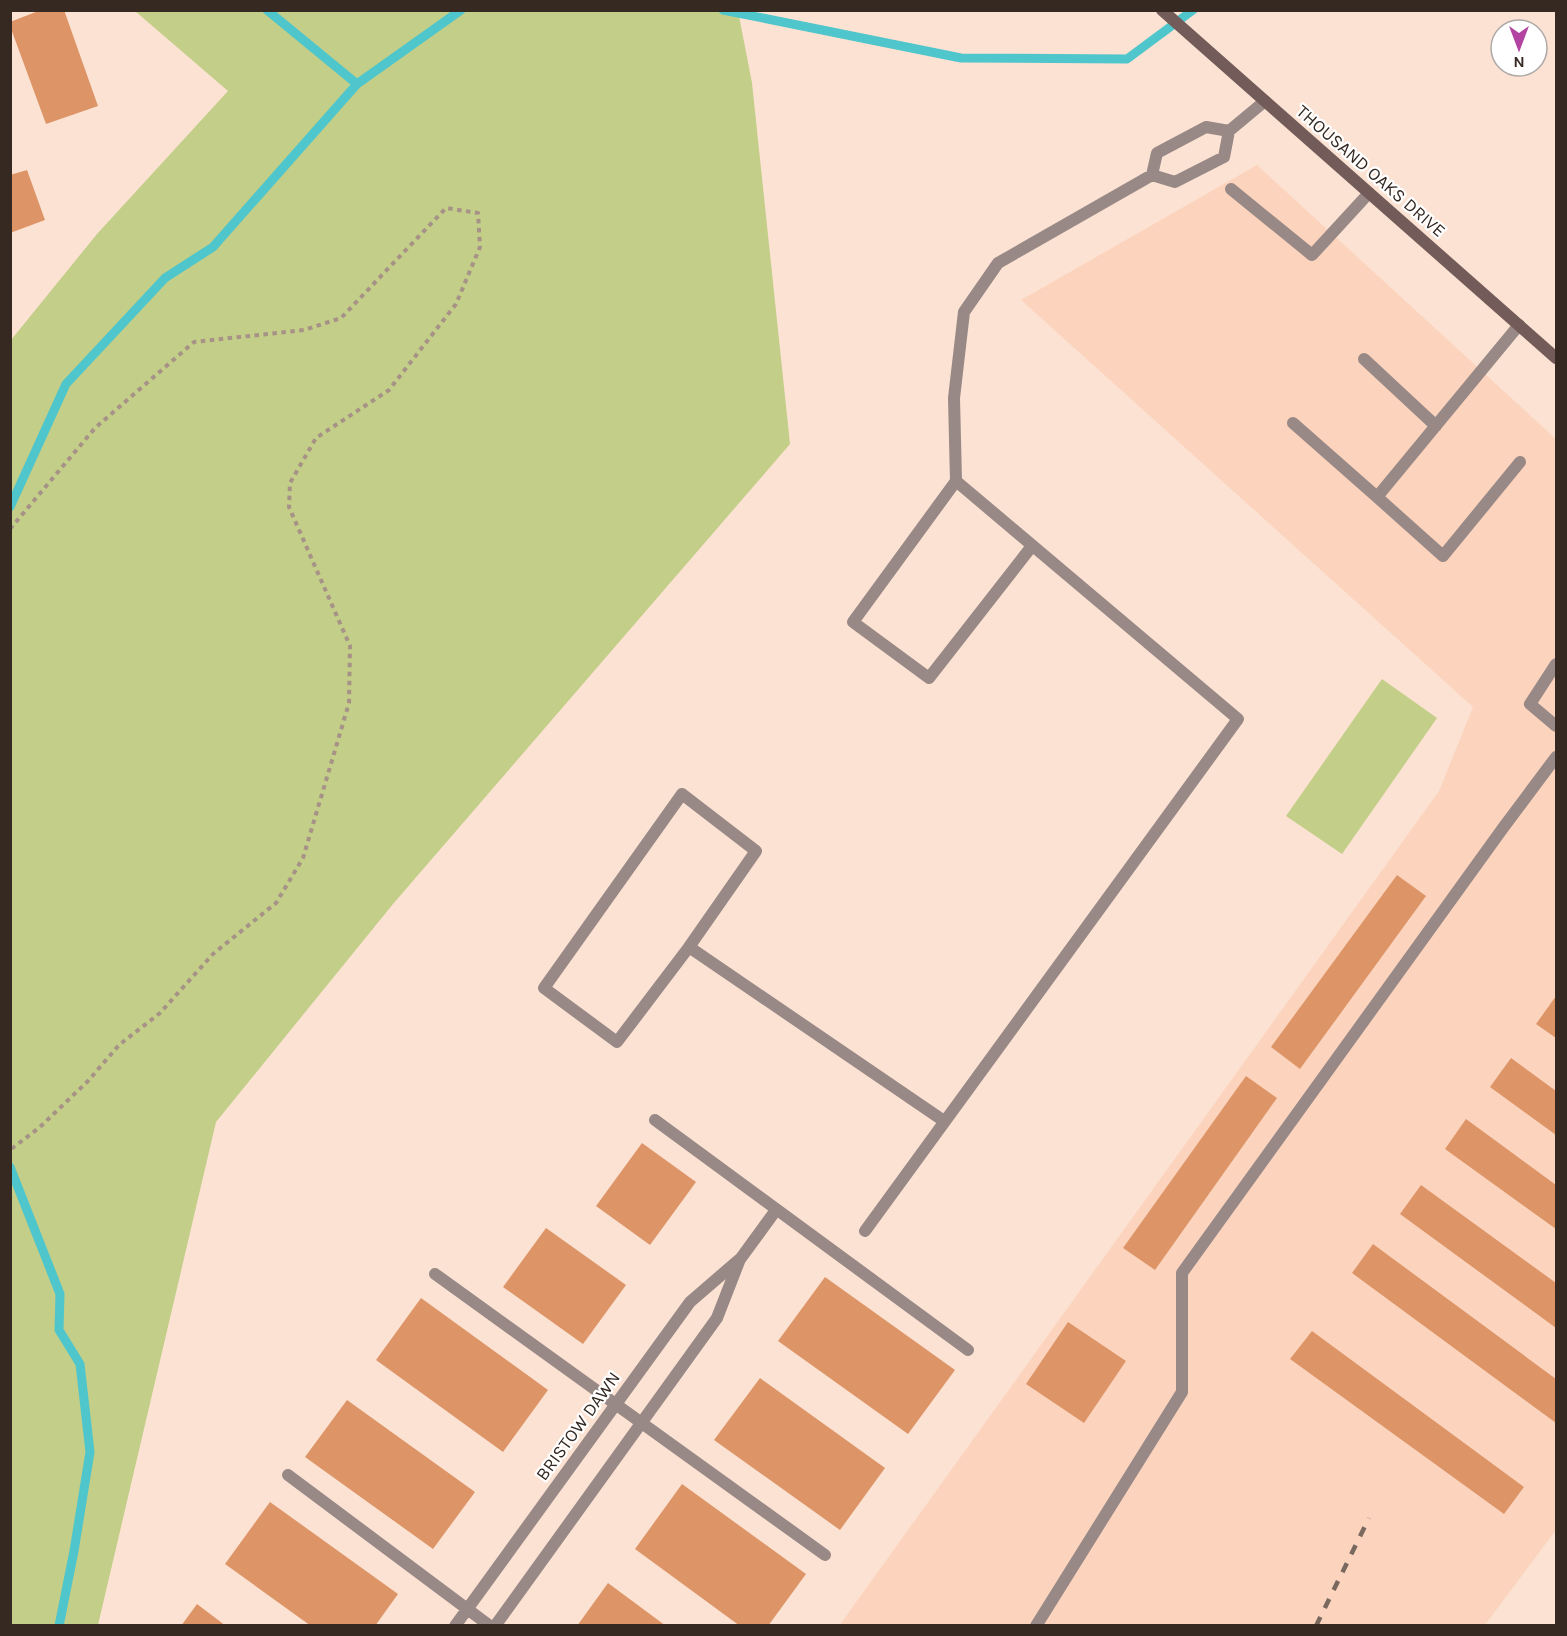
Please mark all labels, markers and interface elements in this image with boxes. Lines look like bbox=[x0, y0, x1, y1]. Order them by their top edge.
north arrow bbox=[1489, 18, 1549, 78]
text: N bbox=[1513, 53, 1525, 72]
street label: THOUSAND OAKS DRIVE bbox=[1292, 100, 1450, 242]
street label: BRISTOW DAWN bbox=[531, 1367, 625, 1485]

